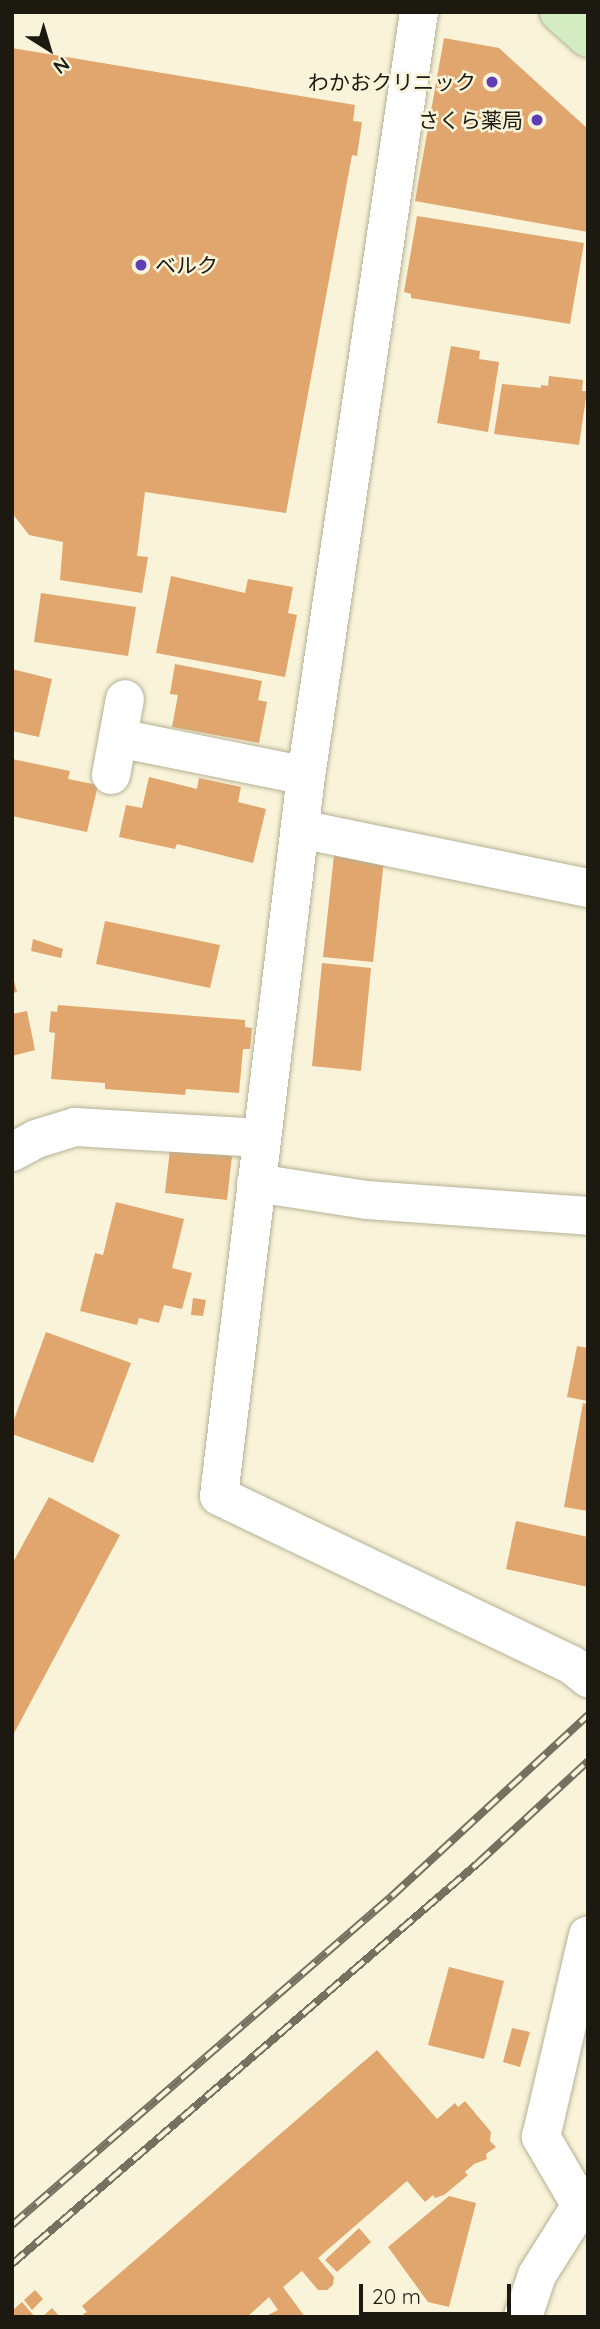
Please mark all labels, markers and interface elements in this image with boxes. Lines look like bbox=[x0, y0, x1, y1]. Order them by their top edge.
north arrow bbox=[14, 14, 84, 84]
text: N bbox=[49, 52, 74, 80]
place label: わかおクリニック bbox=[308, 69, 476, 95]
marker: わかおクリニック bbox=[482, 72, 502, 92]
place label: さくら薬局 bbox=[418, 107, 523, 133]
marker: さくら薬局 bbox=[529, 112, 545, 128]
place label: ベルク bbox=[155, 252, 218, 278]
marker: ベルク bbox=[133, 257, 149, 273]
scale bar bbox=[362, 2270, 514, 2314]
text: 20 m bbox=[372, 2283, 421, 2309]

